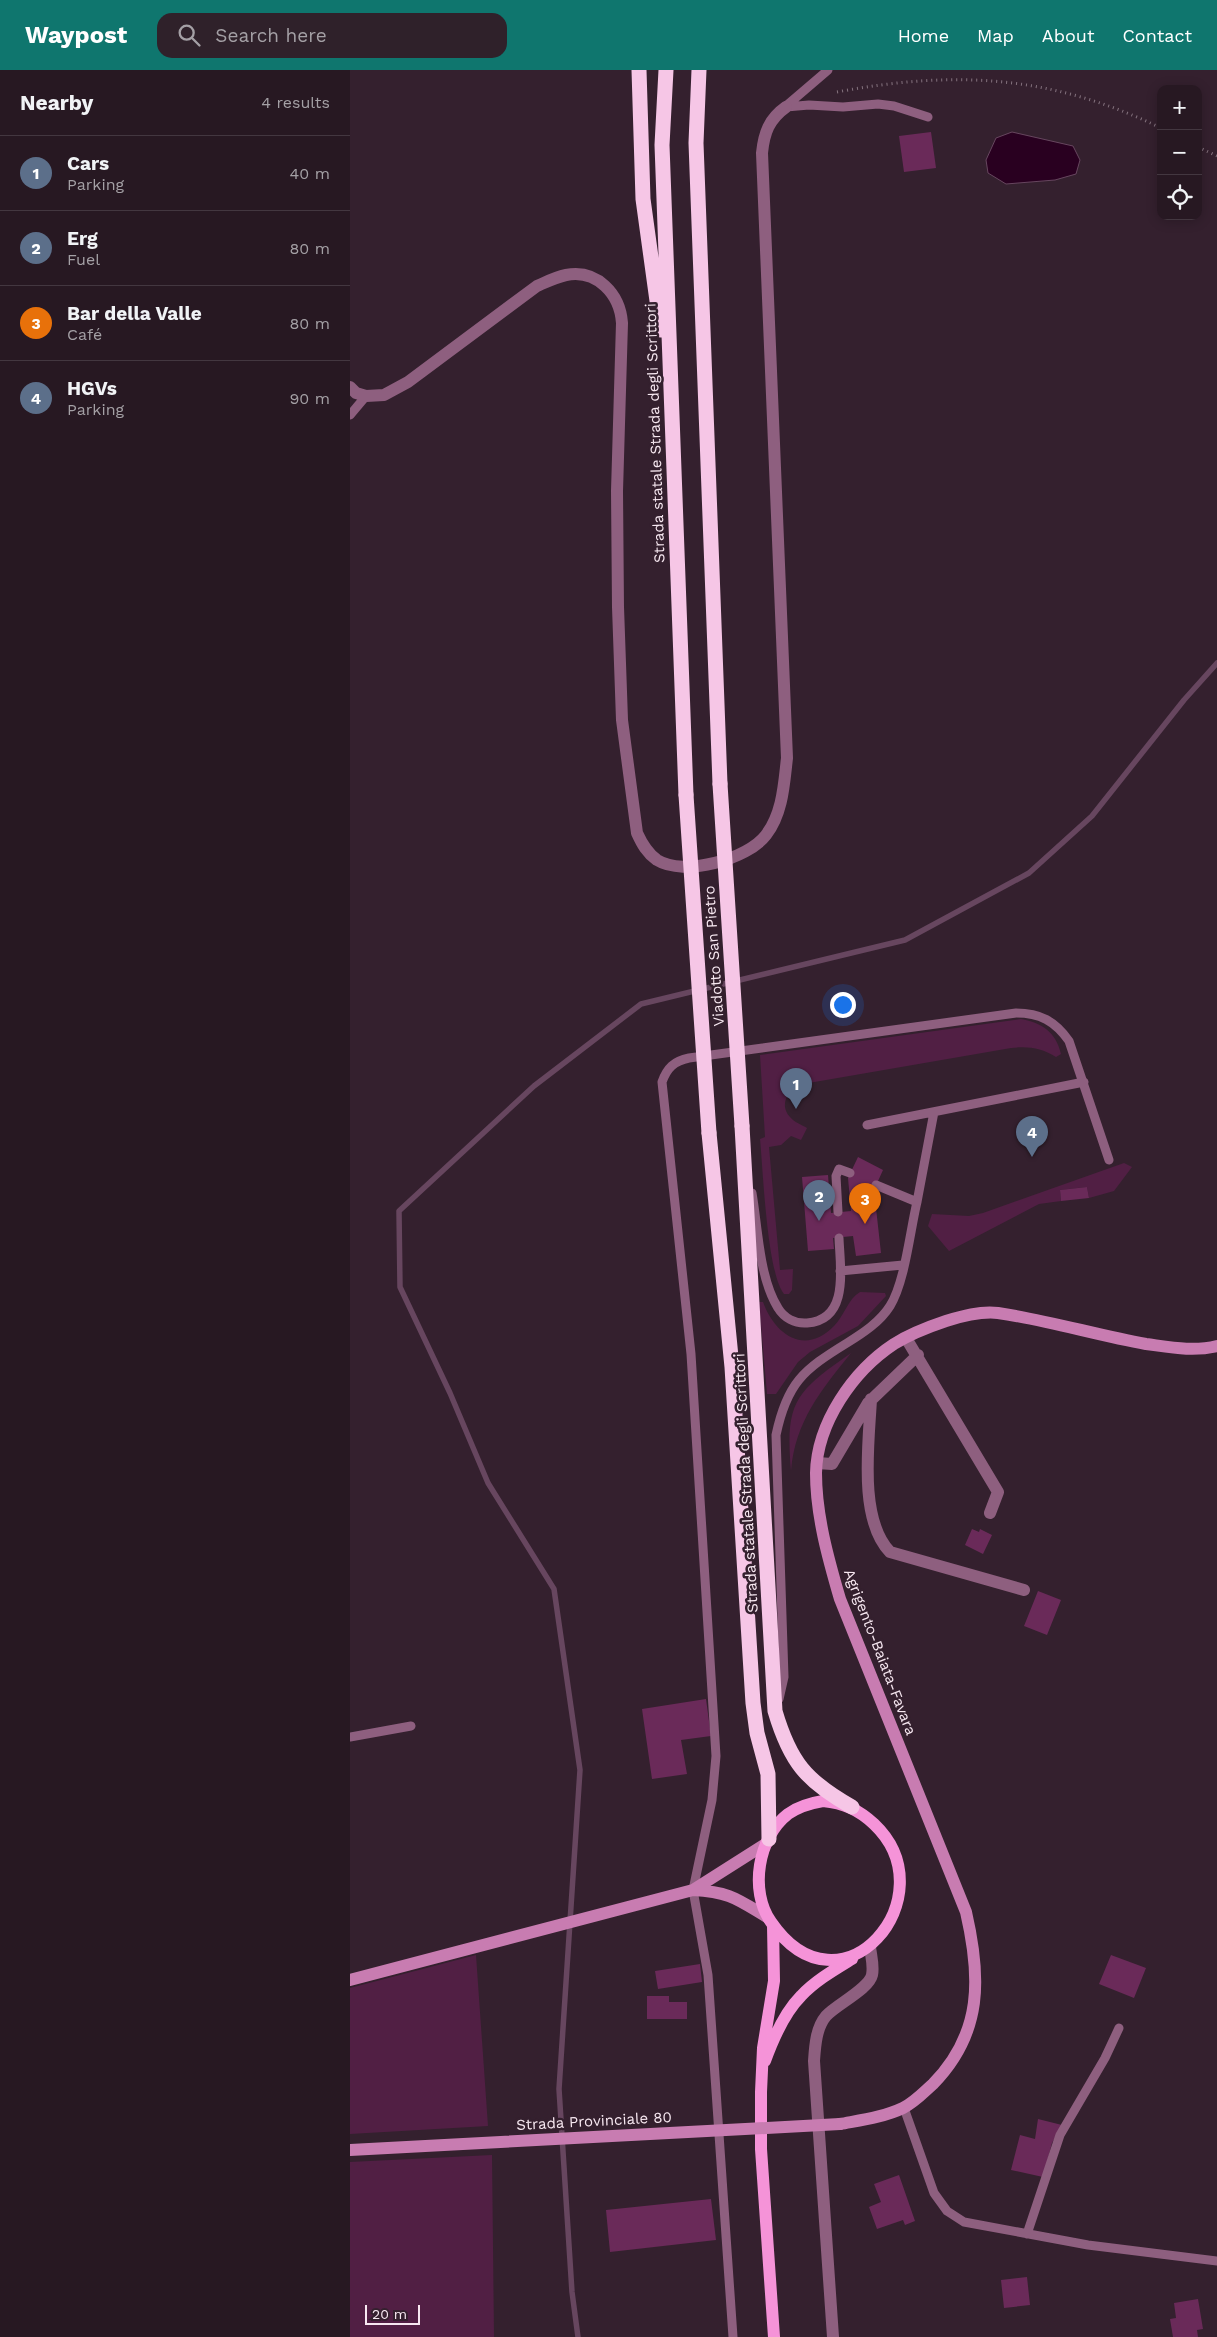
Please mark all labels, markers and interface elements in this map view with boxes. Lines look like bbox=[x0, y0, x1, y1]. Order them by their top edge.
search box bbox=[157, 13, 507, 58]
text: Waypost bbox=[25, 21, 127, 49]
icon: search bbox=[175, 21, 203, 49]
text: Search here bbox=[215, 24, 327, 47]
text: Home bbox=[898, 25, 949, 46]
text: Map bbox=[977, 25, 1014, 46]
text: About bbox=[1042, 25, 1094, 46]
text: Contact bbox=[1122, 25, 1192, 46]
map controls bbox=[1157, 85, 1202, 220]
button: + bbox=[1157, 85, 1202, 130]
text: Nearby bbox=[20, 90, 93, 115]
text: 4 results bbox=[261, 93, 330, 112]
button: − bbox=[1157, 130, 1202, 175]
text: Cars bbox=[67, 152, 109, 175]
text: 1 bbox=[33, 164, 39, 183]
text: 40 m bbox=[290, 164, 330, 183]
text: Parking bbox=[67, 175, 124, 194]
button: locate bbox=[1157, 175, 1202, 220]
text: Erg bbox=[67, 227, 98, 250]
text: 2 bbox=[31, 239, 41, 258]
text: 80 m bbox=[289, 239, 330, 258]
text: Fuel bbox=[67, 250, 100, 269]
text: Bar della Valle bbox=[67, 302, 202, 325]
street label: Strada statale Strada degli Scrittori bbox=[641, 303, 669, 563]
text: 3 bbox=[31, 314, 41, 333]
text: 80 m bbox=[289, 314, 330, 333]
text: Café bbox=[67, 325, 102, 344]
text: HGVs bbox=[67, 377, 117, 400]
text: 4 bbox=[31, 389, 41, 408]
text: 90 m bbox=[289, 389, 330, 408]
text: Parking bbox=[67, 400, 124, 419]
street label: Viadotto San Pietro bbox=[700, 885, 728, 1027]
your location bbox=[830, 992, 856, 1018]
pin: 1 bbox=[780, 1068, 812, 1109]
pin: 4 bbox=[1016, 1116, 1048, 1157]
pin: 2 bbox=[803, 1180, 835, 1221]
pin: 3 bbox=[849, 1183, 881, 1224]
street label: Strada statale Strada degli Scrittori bbox=[730, 1353, 762, 1613]
street label: Agrigento-Baiata-Favara bbox=[840, 1566, 920, 1738]
street label: Strada Provinciale 80 bbox=[516, 2108, 672, 2134]
scale bar bbox=[365, 2302, 420, 2325]
text: 20 m bbox=[372, 2306, 407, 2322]

